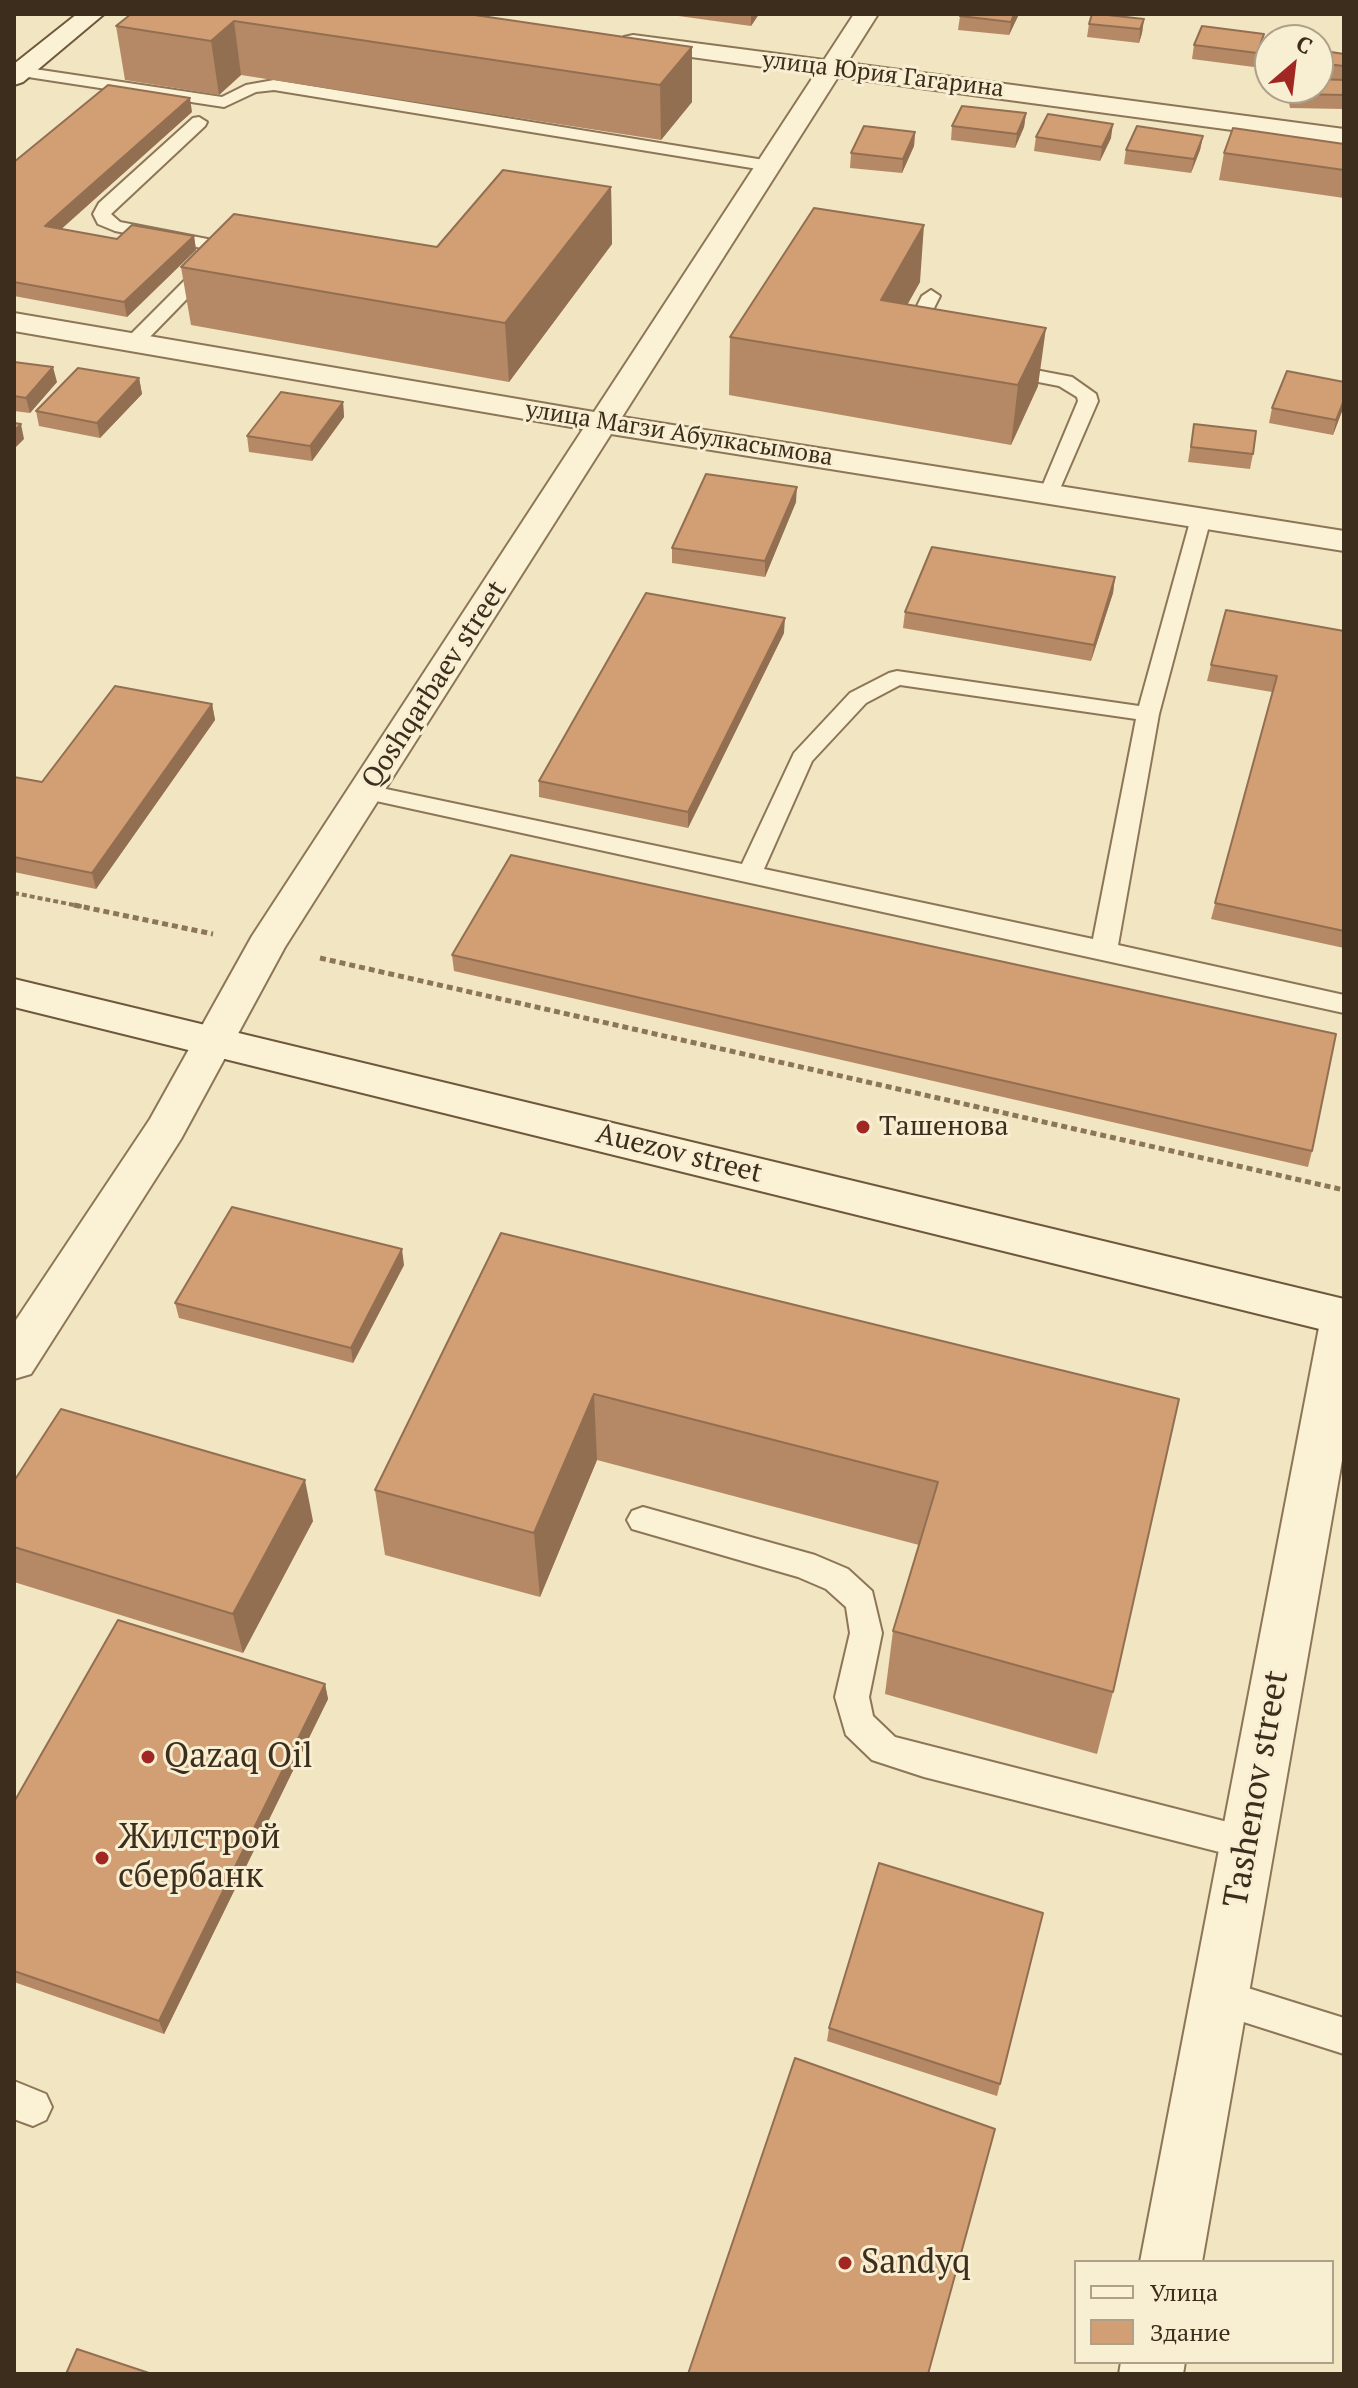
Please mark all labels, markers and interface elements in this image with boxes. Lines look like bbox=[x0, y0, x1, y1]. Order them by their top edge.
north arrow bbox=[1254, 24, 1334, 104]
text: С bbox=[1291, 28, 1318, 60]
street label: улица Юрия Гагарина bbox=[761, 46, 1005, 104]
street label: улица Магзи Абулкасымова bbox=[523, 395, 835, 473]
street label: Qoshqarbaev street bbox=[355, 575, 515, 795]
place label: Ташенова bbox=[879, 1110, 1009, 1144]
street label: Auezov street bbox=[592, 1117, 766, 1191]
marker: Ташенова bbox=[854, 1118, 872, 1136]
street label: Tashenov street bbox=[1216, 1667, 1298, 1911]
place label: Qazaq Oil bbox=[164, 1737, 313, 1777]
marker: Qazaq Oil bbox=[139, 1748, 157, 1766]
place label: Жилстрой сбербанк bbox=[118, 1818, 280, 1898]
marker: Жилстрой сбербанк bbox=[93, 1849, 111, 1867]
place label: Sandyq bbox=[861, 2243, 971, 2283]
marker: Sandyq bbox=[836, 2254, 854, 2272]
legend bbox=[1074, 2260, 1334, 2364]
text: Улица bbox=[1150, 2276, 1218, 2308]
text: Здание bbox=[1150, 2316, 1231, 2348]

